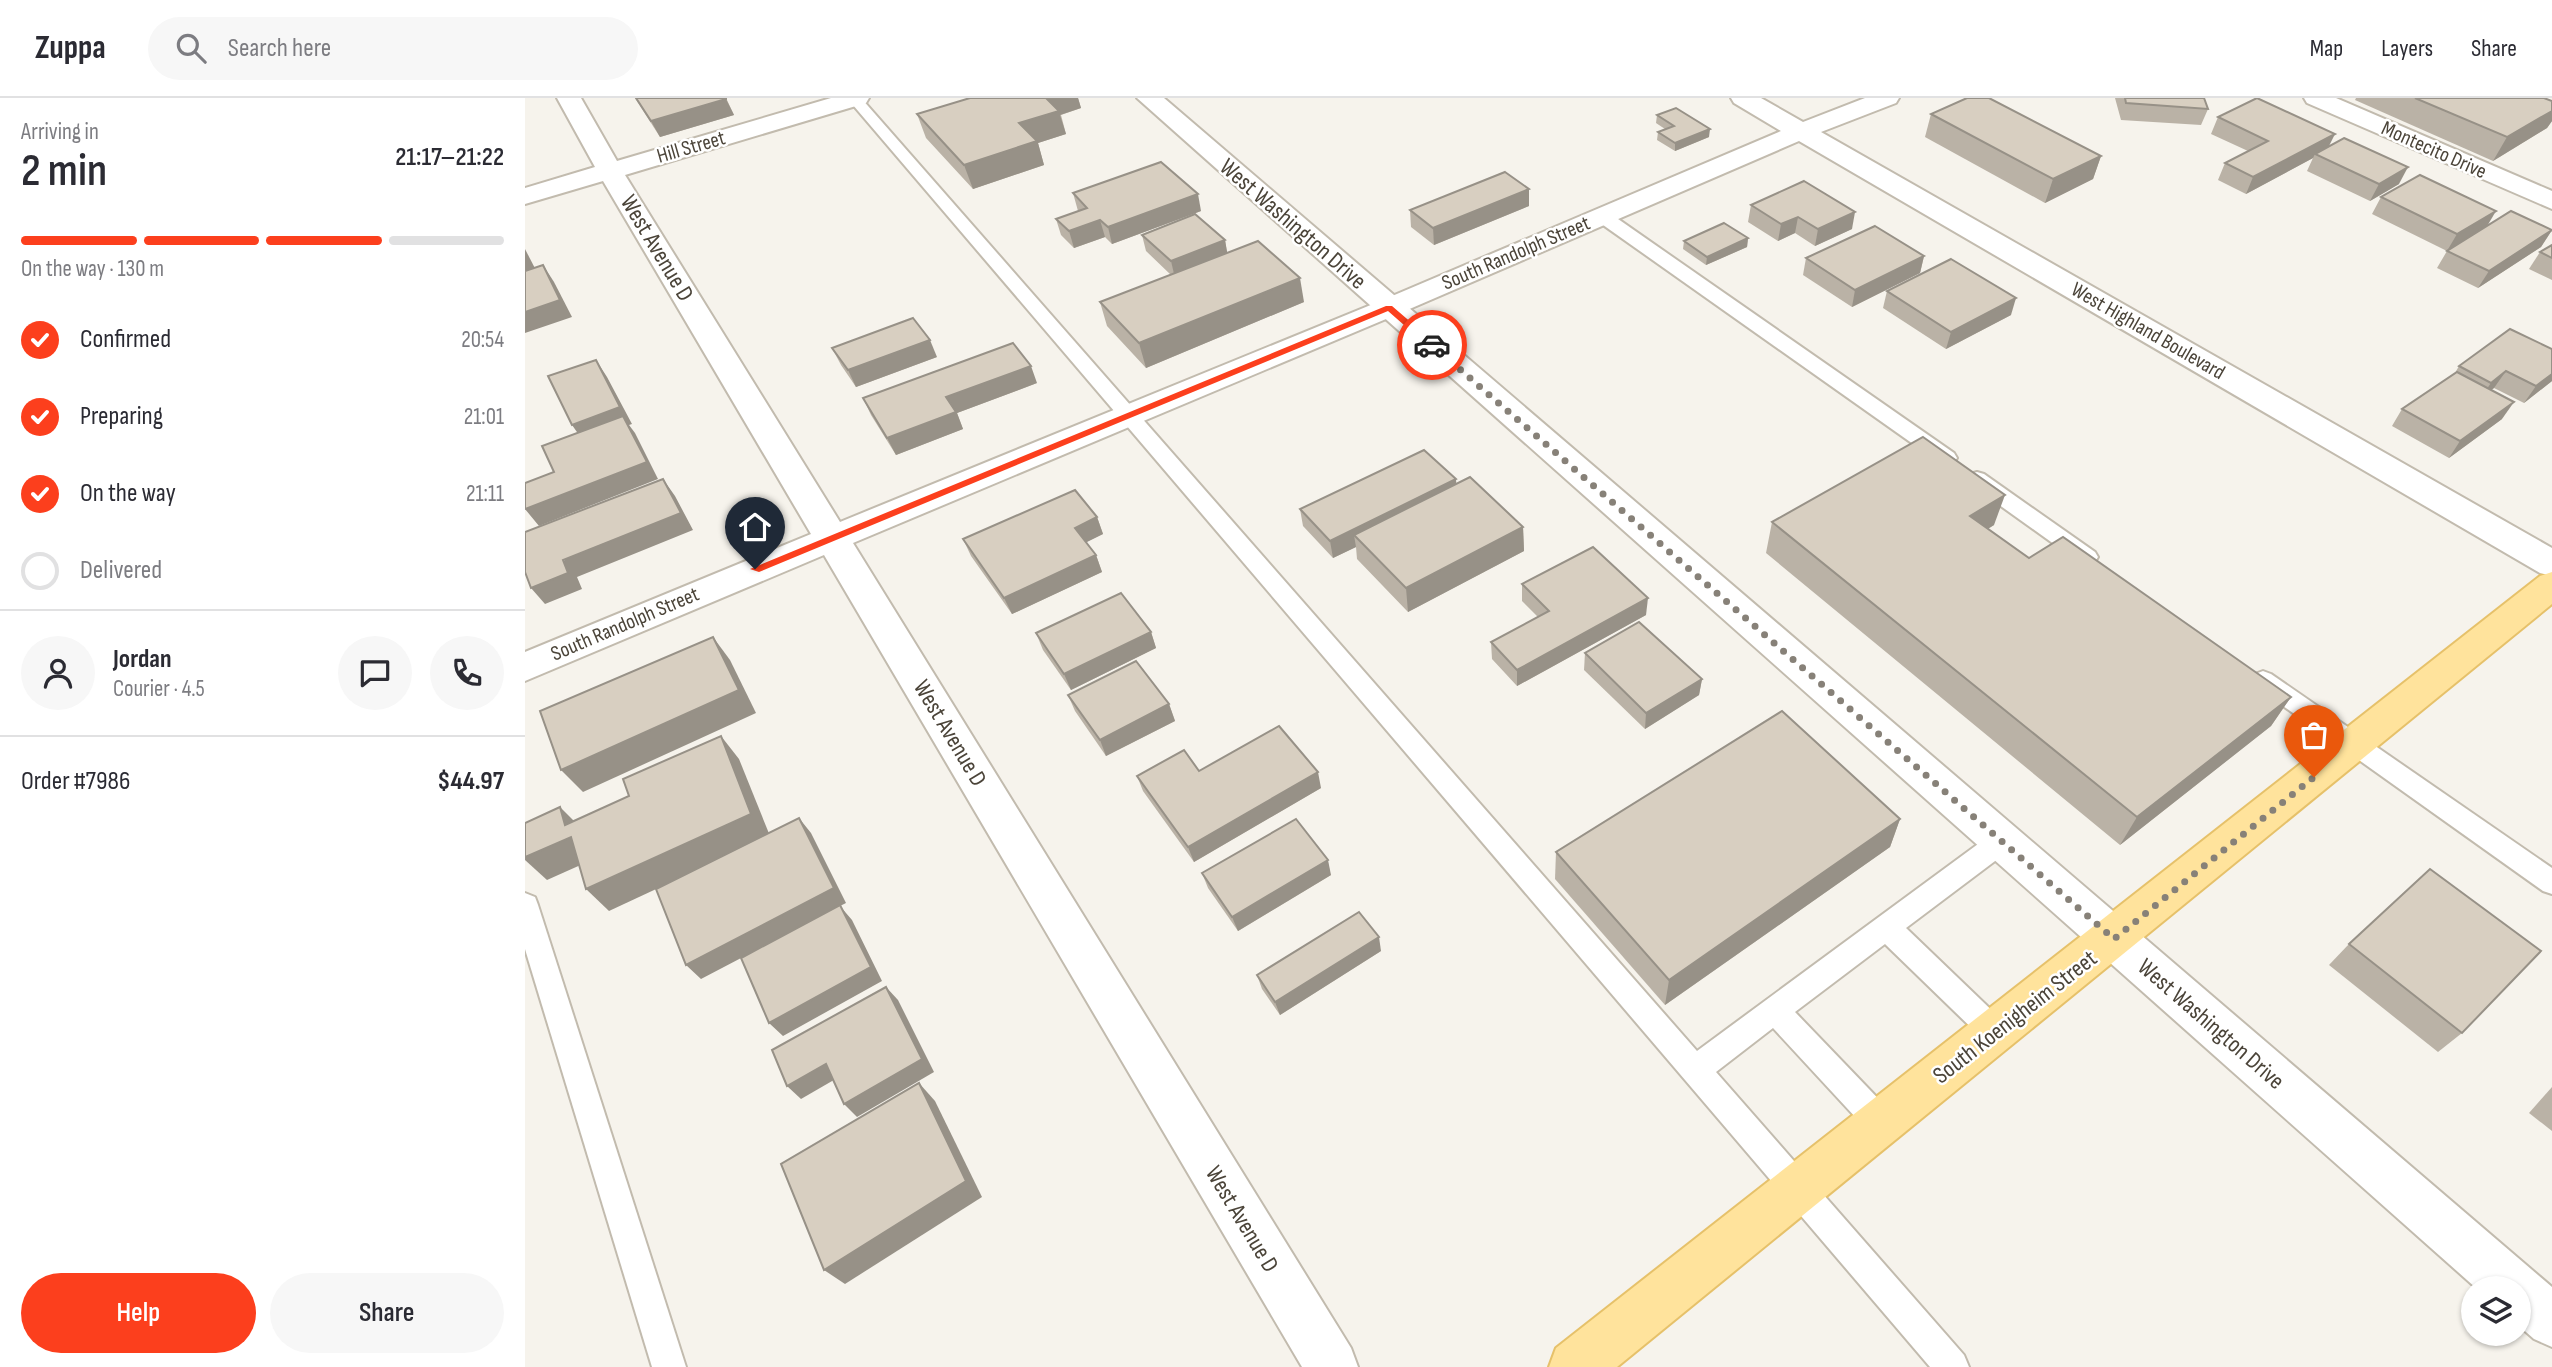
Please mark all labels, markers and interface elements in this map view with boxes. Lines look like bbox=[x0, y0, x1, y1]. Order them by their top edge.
search box bbox=[148, 17, 638, 80]
text: Zuppa bbox=[35, 28, 106, 68]
icon: search bbox=[172, 29, 210, 67]
text: Search here bbox=[228, 33, 331, 64]
text: Map bbox=[2310, 34, 2343, 63]
text: Layers bbox=[2381, 34, 2433, 63]
text: Share bbox=[2471, 34, 2517, 63]
street label: Montecito Drive bbox=[2378, 116, 2490, 184]
text: Arriving in bbox=[21, 118, 99, 146]
street label: Hill Street bbox=[654, 125, 728, 169]
text: 21:17–21:22 bbox=[395, 142, 504, 173]
text: 2 min bbox=[21, 144, 107, 199]
street label: West Washington Drive bbox=[1214, 152, 1372, 296]
street label: West Avenue D bbox=[614, 190, 700, 306]
street label: South Randolph Street bbox=[1438, 211, 1594, 295]
text: On the way · 130 m bbox=[21, 255, 164, 283]
street label: West Highland Boulevard bbox=[2067, 277, 2229, 385]
courier bbox=[1397, 310, 1467, 380]
icon: check bbox=[21, 321, 59, 359]
text: Confirmed bbox=[80, 324, 171, 355]
text: 20:54 bbox=[461, 326, 504, 354]
icon: car bbox=[1413, 326, 1451, 364]
icon: check bbox=[21, 398, 59, 436]
text: Preparing bbox=[80, 401, 163, 432]
text: 21:01 bbox=[464, 403, 504, 431]
icon: check bbox=[21, 475, 59, 513]
text: On the way bbox=[80, 478, 176, 509]
text: 21:11 bbox=[466, 480, 504, 508]
pin bbox=[725, 497, 785, 569]
icon: home bbox=[736, 508, 774, 546]
text: Delivered bbox=[80, 555, 162, 586]
street label: South Randolph Street bbox=[547, 582, 703, 666]
button: person bbox=[21, 636, 95, 710]
button: chat bbox=[338, 636, 412, 710]
button: phone bbox=[430, 636, 504, 710]
text: Jordan bbox=[113, 644, 171, 675]
text: Courier · 4.5 bbox=[113, 675, 205, 703]
street label: West Avenue D bbox=[907, 675, 993, 791]
pin bbox=[2284, 705, 2344, 777]
icon: bag bbox=[2295, 716, 2333, 754]
text: Order #7986 bbox=[21, 766, 130, 797]
text: $44.97 bbox=[437, 766, 504, 797]
street label: South Koenigheim Street bbox=[1927, 944, 2103, 1090]
street label: West Washington Drive bbox=[2132, 952, 2290, 1096]
street label: West Avenue D bbox=[1199, 1161, 1285, 1277]
button: Help bbox=[21, 1273, 256, 1353]
button: Share bbox=[270, 1273, 504, 1353]
map controls bbox=[2461, 1276, 2531, 1346]
button: layers bbox=[2461, 1276, 2531, 1346]

